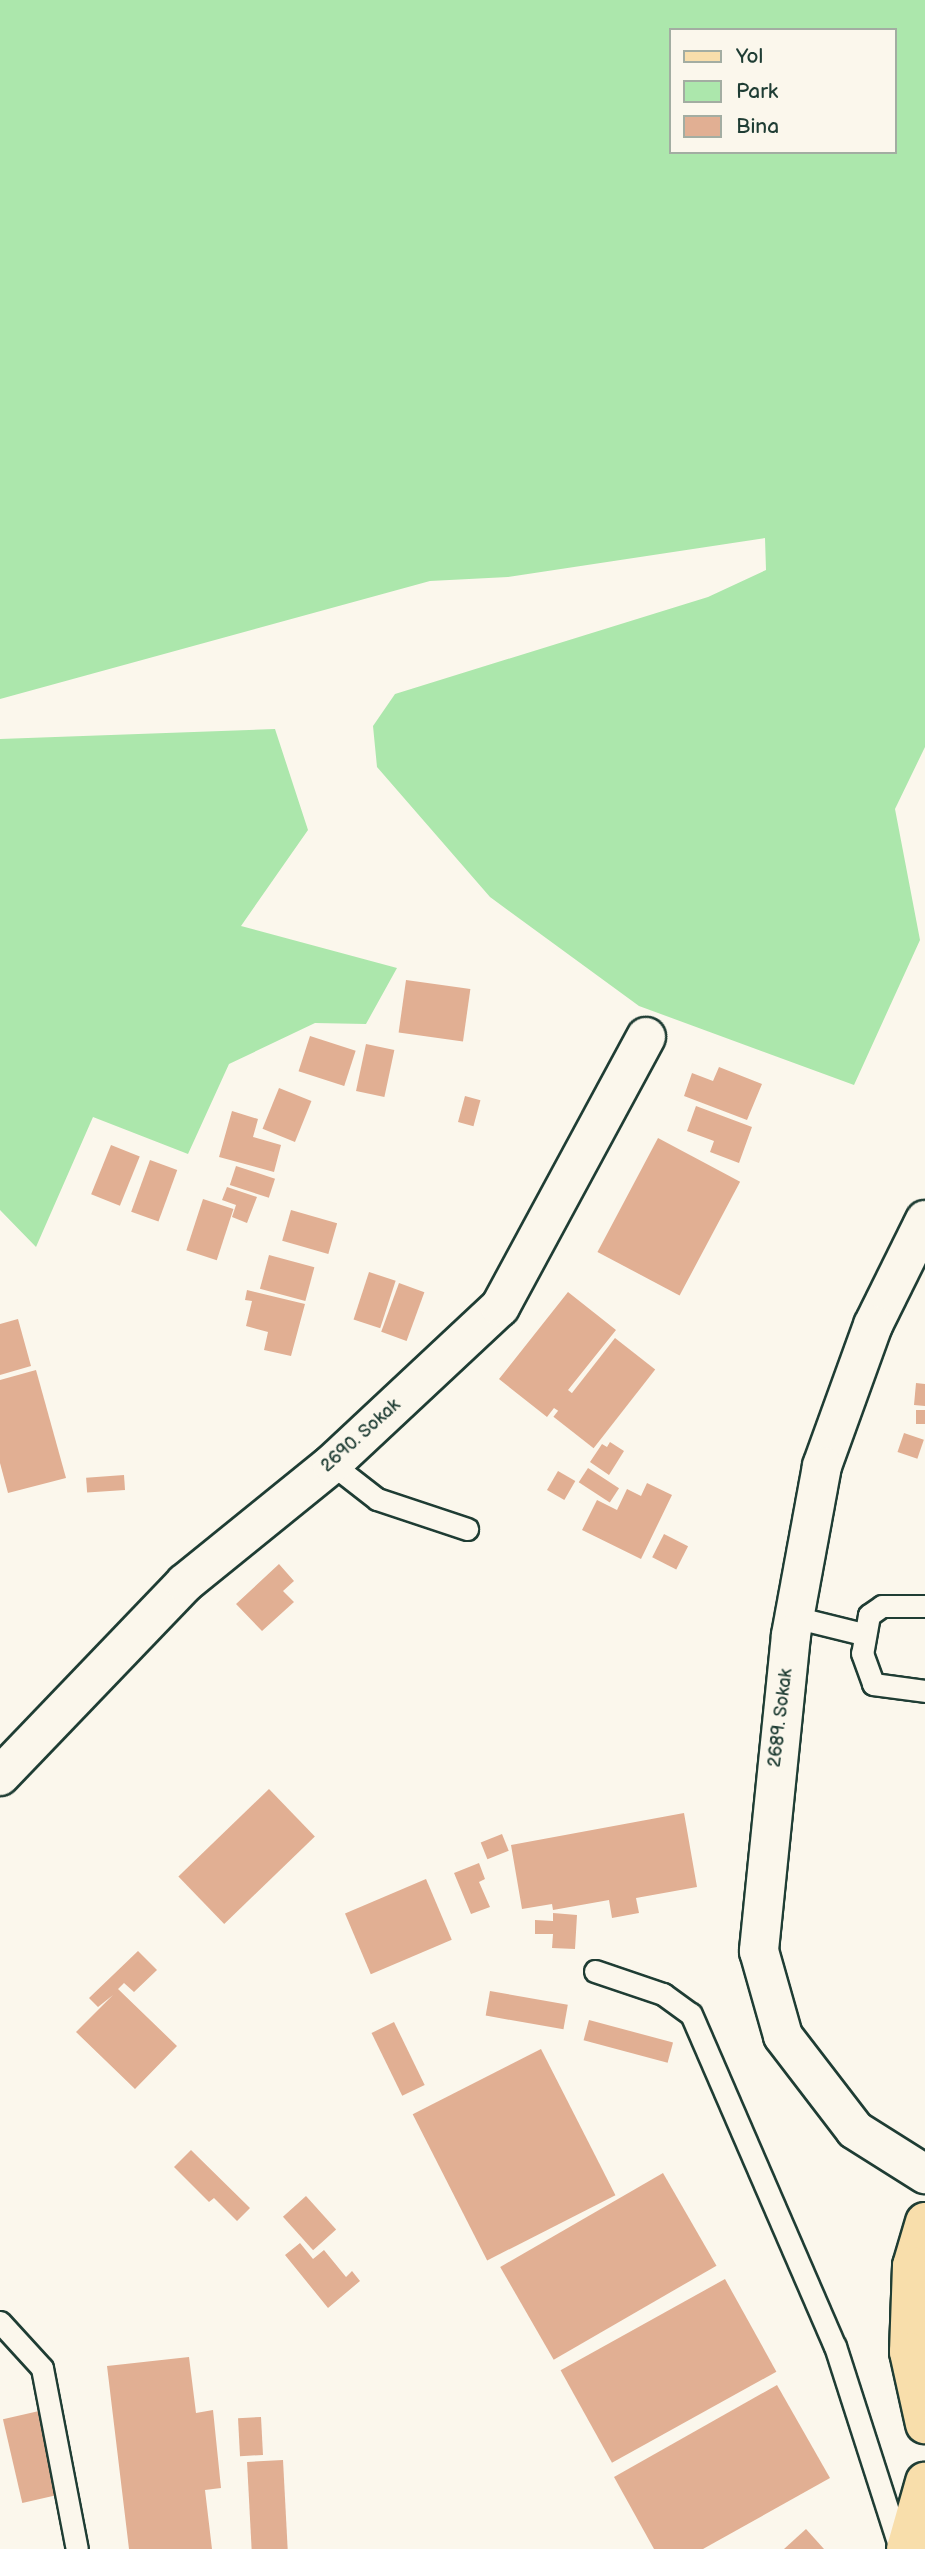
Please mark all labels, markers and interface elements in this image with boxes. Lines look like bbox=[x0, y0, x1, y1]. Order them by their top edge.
legend bbox=[670, 28, 897, 154]
text: Yol bbox=[736, 44, 763, 69]
text: Park bbox=[736, 79, 778, 104]
text: Bina bbox=[736, 114, 779, 139]
street label: 2690. Sokak bbox=[317, 1395, 405, 1477]
street label: 2689. Sokak bbox=[764, 1667, 798, 1769]

